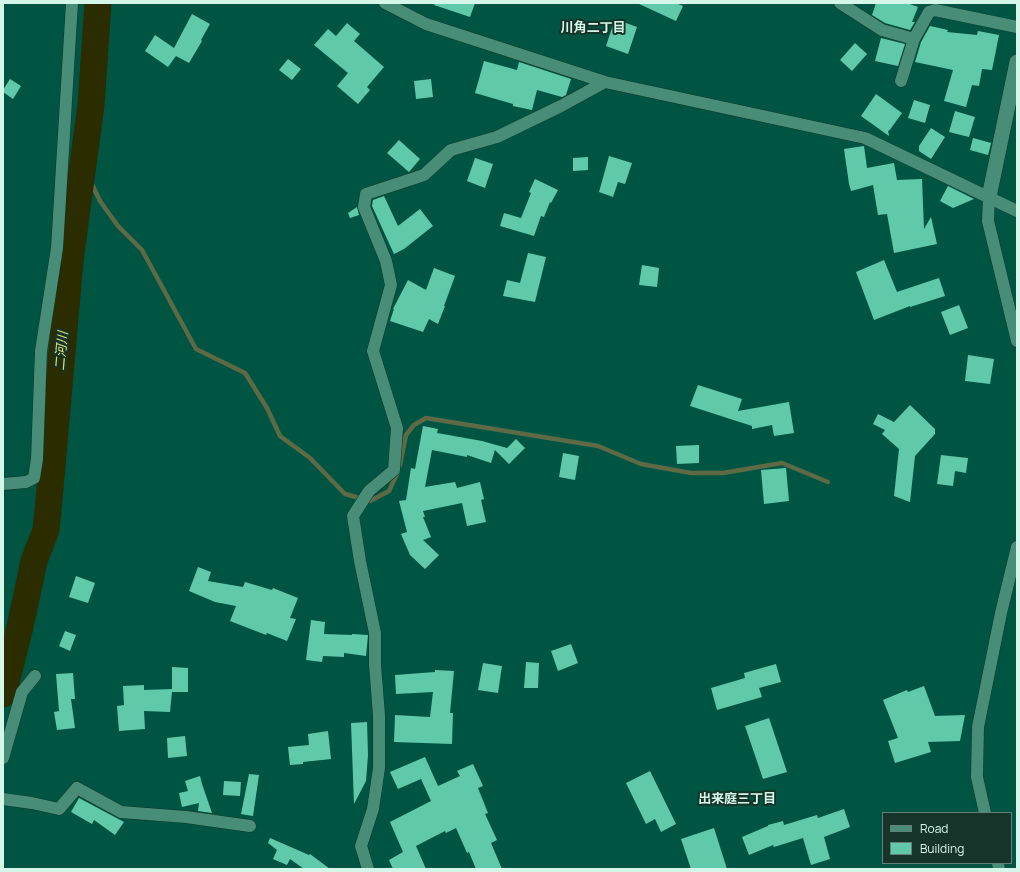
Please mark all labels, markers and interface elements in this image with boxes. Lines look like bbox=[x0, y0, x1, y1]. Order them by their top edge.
district label: 川角二丁目 bbox=[561, 20, 625, 36]
water label: 二河川 bbox=[53, 331, 71, 371]
district label: 出来庭三丁目 bbox=[698, 791, 776, 807]
legend bbox=[882, 812, 1012, 864]
text: Road bbox=[920, 820, 948, 837]
text: Building bbox=[920, 840, 964, 857]

